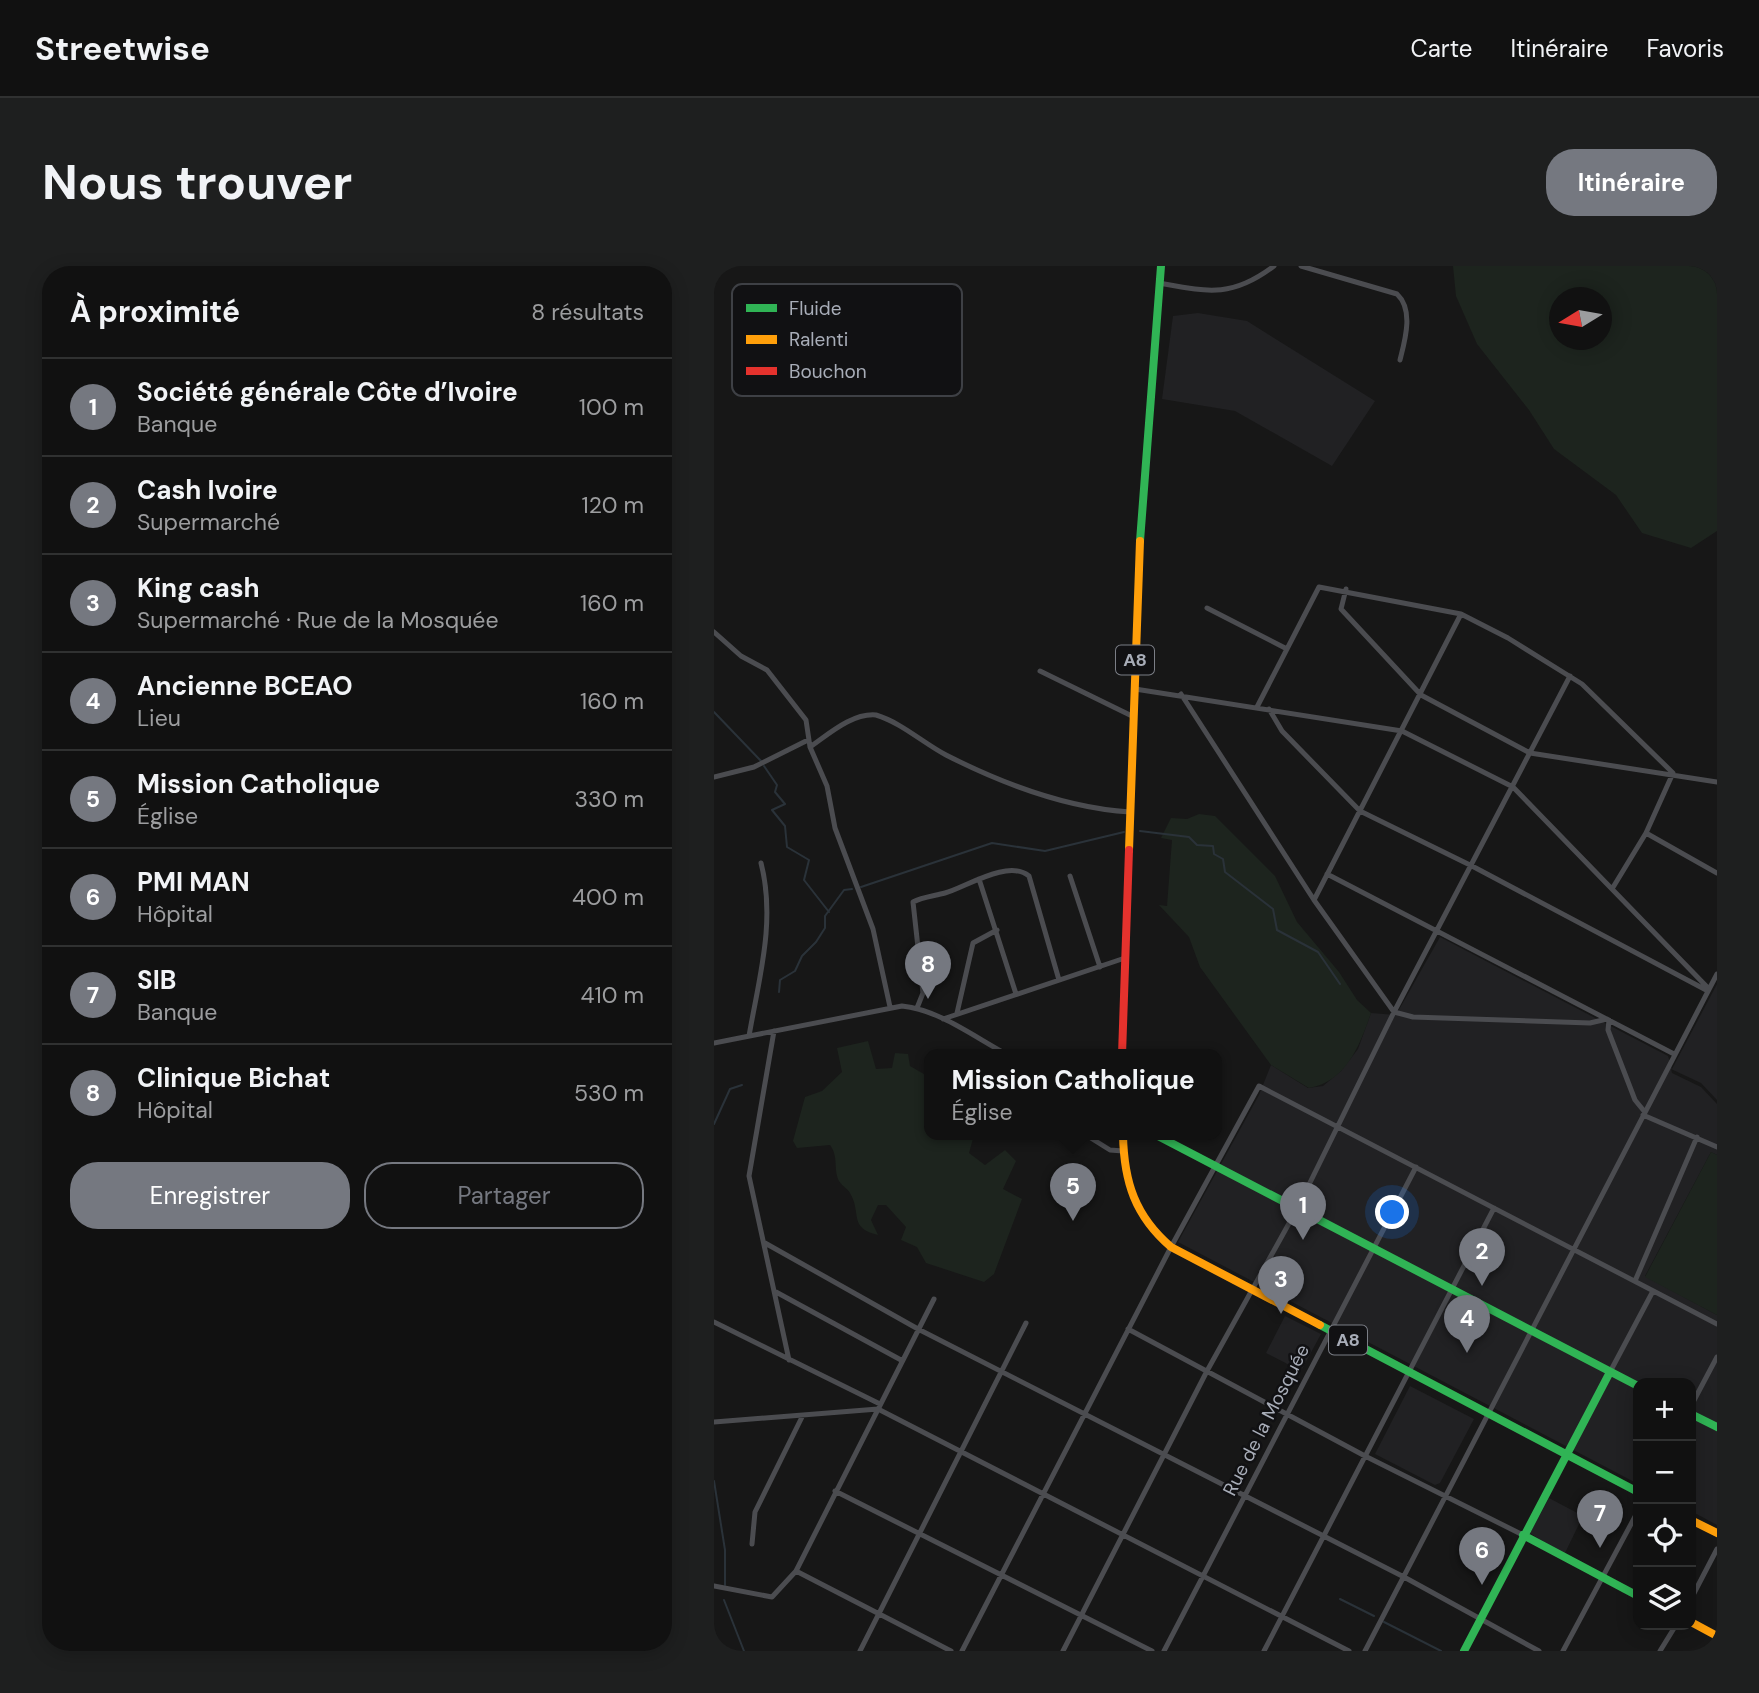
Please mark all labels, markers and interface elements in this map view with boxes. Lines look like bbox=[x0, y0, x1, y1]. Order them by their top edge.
text: Streetwise bbox=[35, 27, 210, 70]
text: Carte bbox=[1411, 33, 1472, 64]
text: Itinéraire bbox=[1510, 33, 1608, 64]
text: Favoris bbox=[1646, 33, 1724, 64]
button: Itinéraire bbox=[1546, 149, 1717, 216]
text: Nous trouver bbox=[42, 150, 352, 214]
legend bbox=[732, 284, 962, 396]
north arrow bbox=[1549, 287, 1612, 350]
text: À proximité bbox=[70, 292, 240, 331]
text: Fluide bbox=[789, 296, 842, 321]
text: 8 résultats bbox=[531, 297, 644, 327]
text: Ralenti bbox=[789, 327, 848, 352]
text: Bouchon bbox=[789, 359, 867, 384]
text: Société générale Côte d’Ivoire bbox=[137, 375, 518, 409]
text: 1 bbox=[89, 392, 97, 422]
text: 100 m bbox=[579, 392, 644, 422]
text: Banque bbox=[137, 409, 217, 439]
text: Cash Ivoire bbox=[137, 473, 278, 507]
text: 2 bbox=[86, 490, 100, 520]
text: 120 m bbox=[581, 490, 644, 520]
text: Supermarché bbox=[137, 507, 280, 537]
text: King cash bbox=[137, 571, 260, 605]
text: 3 bbox=[86, 588, 100, 618]
text: 160 m bbox=[580, 588, 644, 618]
text: Supermarché · Rue de la Mosquée bbox=[137, 605, 498, 635]
road number: A8 bbox=[1116, 646, 1154, 674]
text: Ancienne BCEAO bbox=[137, 669, 353, 703]
text: 4 bbox=[86, 686, 100, 716]
text: 160 m bbox=[580, 686, 644, 716]
text: Lieu bbox=[137, 703, 181, 733]
text: Mission Catholique bbox=[137, 767, 380, 801]
text: 5 bbox=[86, 784, 100, 814]
text: 330 m bbox=[574, 784, 644, 814]
text: Église bbox=[137, 801, 198, 831]
text: PMI MAN bbox=[137, 865, 250, 899]
text: 6 bbox=[86, 882, 100, 912]
text: 400 m bbox=[572, 882, 644, 912]
text: Hôpital bbox=[137, 899, 213, 929]
pin: 8 bbox=[905, 941, 951, 999]
text: SIB bbox=[137, 963, 176, 997]
text: 7 bbox=[87, 980, 99, 1010]
text: 410 m bbox=[581, 980, 644, 1010]
text: Banque bbox=[137, 997, 217, 1027]
popup bbox=[924, 1049, 1222, 1140]
text: Clinique Bichat bbox=[137, 1061, 330, 1095]
text: Mission Catholique bbox=[951, 1063, 1195, 1097]
text: 8 bbox=[86, 1078, 100, 1108]
text: 530 m bbox=[574, 1078, 644, 1108]
text: Hôpital bbox=[137, 1095, 213, 1125]
text: Église bbox=[951, 1097, 1013, 1127]
button: Enregistrer bbox=[70, 1162, 350, 1229]
button: Partager bbox=[364, 1162, 644, 1229]
pin: 5 bbox=[1050, 1163, 1096, 1221]
pin: 1 bbox=[1280, 1182, 1326, 1240]
your location bbox=[1375, 1195, 1409, 1229]
pin: 2 bbox=[1459, 1228, 1505, 1286]
pin: 3 bbox=[1258, 1256, 1304, 1314]
pin: 4 bbox=[1444, 1295, 1490, 1353]
road number: A8 bbox=[1329, 1325, 1367, 1354]
street label: Rue de la Mosquée bbox=[1217, 1340, 1315, 1500]
map controls bbox=[1633, 1378, 1696, 1630]
button: + bbox=[1633, 1378, 1696, 1441]
button: − bbox=[1633, 1441, 1696, 1504]
pin: 7 bbox=[1577, 1490, 1623, 1548]
button: locate bbox=[1633, 1504, 1696, 1567]
pin: 6 bbox=[1459, 1527, 1505, 1585]
button: layers bbox=[1633, 1567, 1696, 1630]

